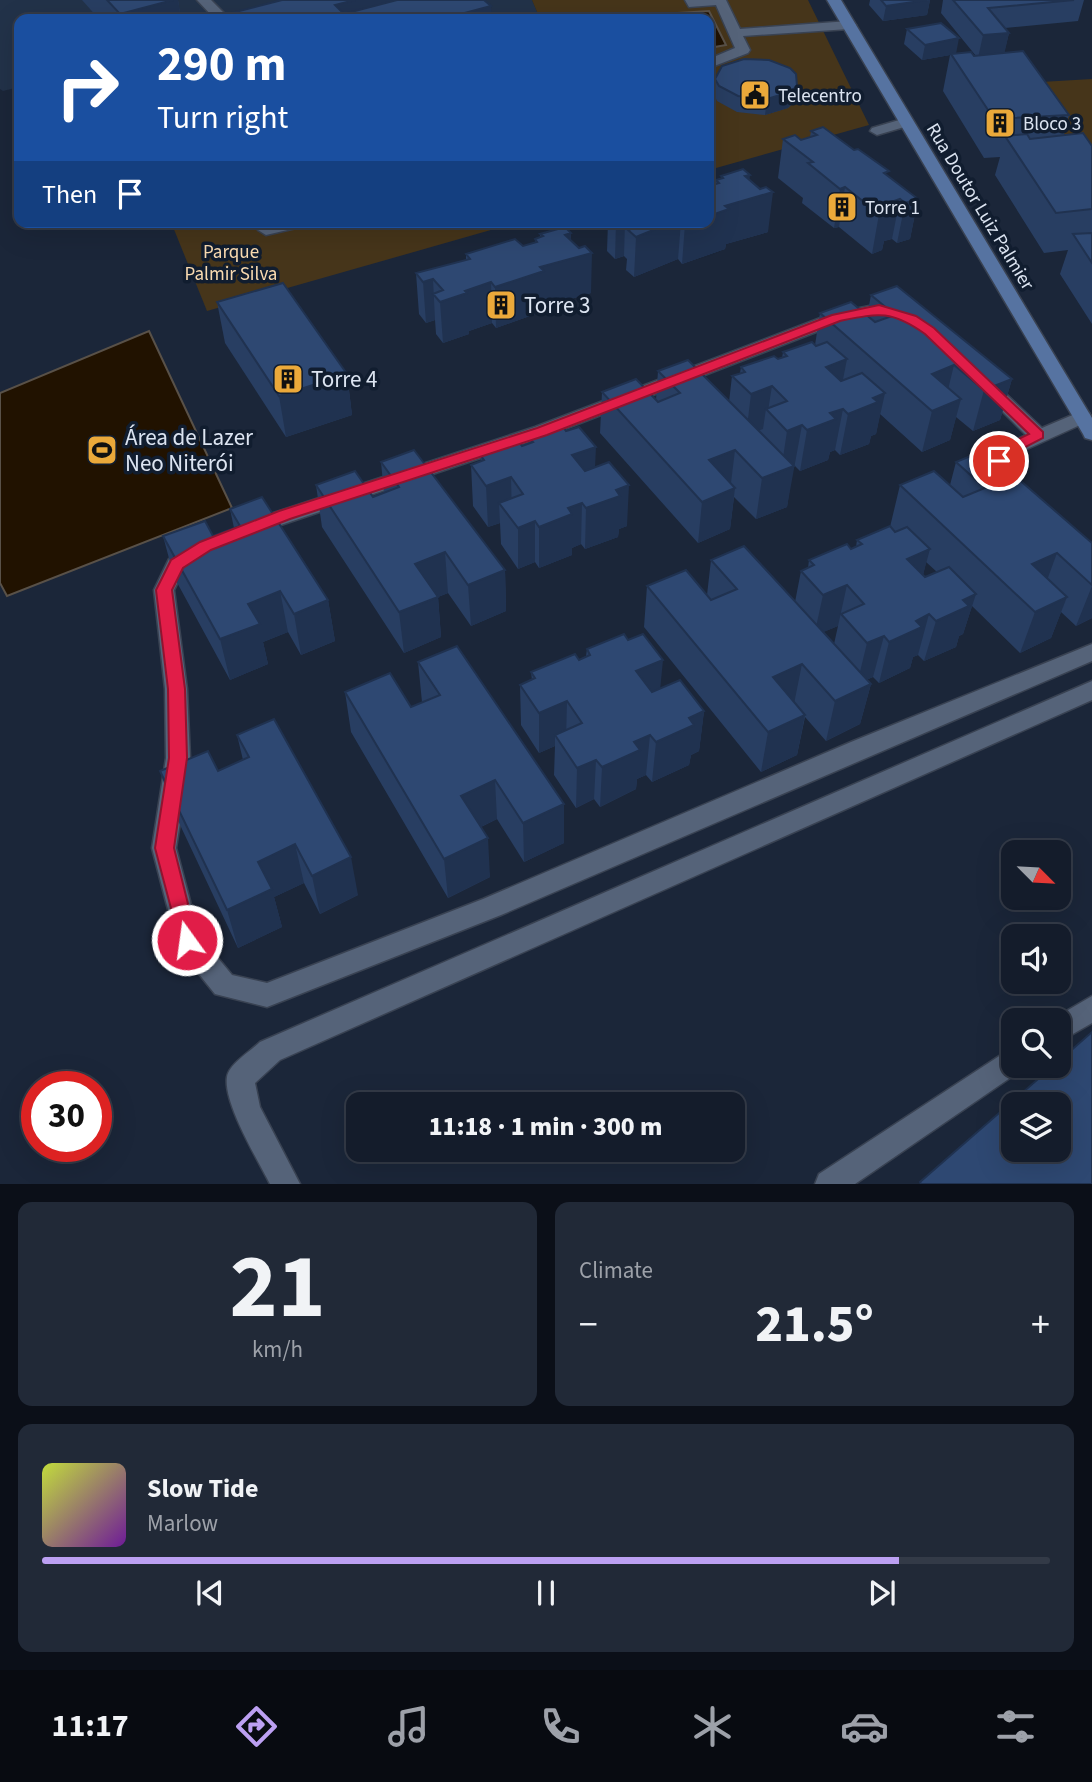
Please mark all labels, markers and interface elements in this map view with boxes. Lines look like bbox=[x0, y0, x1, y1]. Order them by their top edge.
text: 290 m bbox=[157, 30, 286, 100]
icon: right bbox=[42, 42, 133, 133]
public building icon: Telecentro bbox=[738, 78, 772, 112]
place label: Telecentro bbox=[778, 83, 862, 110]
text: Turn right bbox=[157, 95, 288, 141]
building icon: Bloco 3 bbox=[983, 106, 1017, 140]
place label: Bloco 3 bbox=[1023, 111, 1081, 138]
street label: Rua Doutor Luiz Palmier bbox=[919, 118, 1041, 296]
icon: arrive bbox=[111, 175, 149, 213]
text: Then bbox=[42, 176, 97, 213]
building icon: Torre 1 bbox=[825, 190, 859, 224]
place label: Torre 1 bbox=[865, 195, 920, 222]
park label: Parque Palmir Silva bbox=[185, 239, 277, 288]
building icon: Torre 3 bbox=[484, 288, 518, 322]
place label: Torre 3 bbox=[524, 289, 590, 322]
building icon: Torre 4 bbox=[271, 362, 305, 396]
place label: Torre 4 bbox=[311, 363, 377, 396]
place label: Área de Lazer Neo Niterói bbox=[125, 421, 254, 480]
pin bbox=[969, 431, 1029, 491]
sports icon: Área de Lazer Neo Niterói bbox=[85, 433, 119, 467]
icon: arrive bbox=[980, 442, 1018, 480]
north arrow bbox=[1001, 840, 1071, 910]
map controls bbox=[1001, 840, 1071, 1162]
position arrow bbox=[150, 903, 224, 977]
button: sound bbox=[1001, 924, 1071, 994]
button: search bbox=[1001, 1008, 1071, 1078]
speed limit sign: 30 bbox=[21, 1071, 112, 1162]
button: layers bbox=[1001, 1092, 1071, 1162]
text: 11:18 · 1 min · 300 m bbox=[429, 1108, 662, 1145]
text: 21 bbox=[229, 1223, 326, 1352]
text: Climate bbox=[579, 1254, 653, 1287]
text: 21.5° bbox=[755, 1288, 874, 1362]
text: − bbox=[579, 1298, 598, 1352]
text: + bbox=[1031, 1298, 1050, 1352]
text: km/h bbox=[252, 1333, 303, 1366]
text: Slow Tide bbox=[147, 1470, 258, 1507]
text: Marlow bbox=[147, 1507, 218, 1540]
icon: previous bbox=[191, 1574, 229, 1612]
icon: pause bbox=[527, 1574, 565, 1612]
icon: next bbox=[863, 1574, 901, 1612]
icon: directions bbox=[232, 1702, 281, 1751]
icon: music bbox=[384, 1702, 433, 1751]
icon: phone bbox=[536, 1702, 585, 1751]
icon: climate bbox=[688, 1702, 737, 1751]
icon: car bbox=[840, 1702, 889, 1751]
icon: filters bbox=[991, 1702, 1040, 1751]
text: 11:17 bbox=[51, 1703, 129, 1749]

